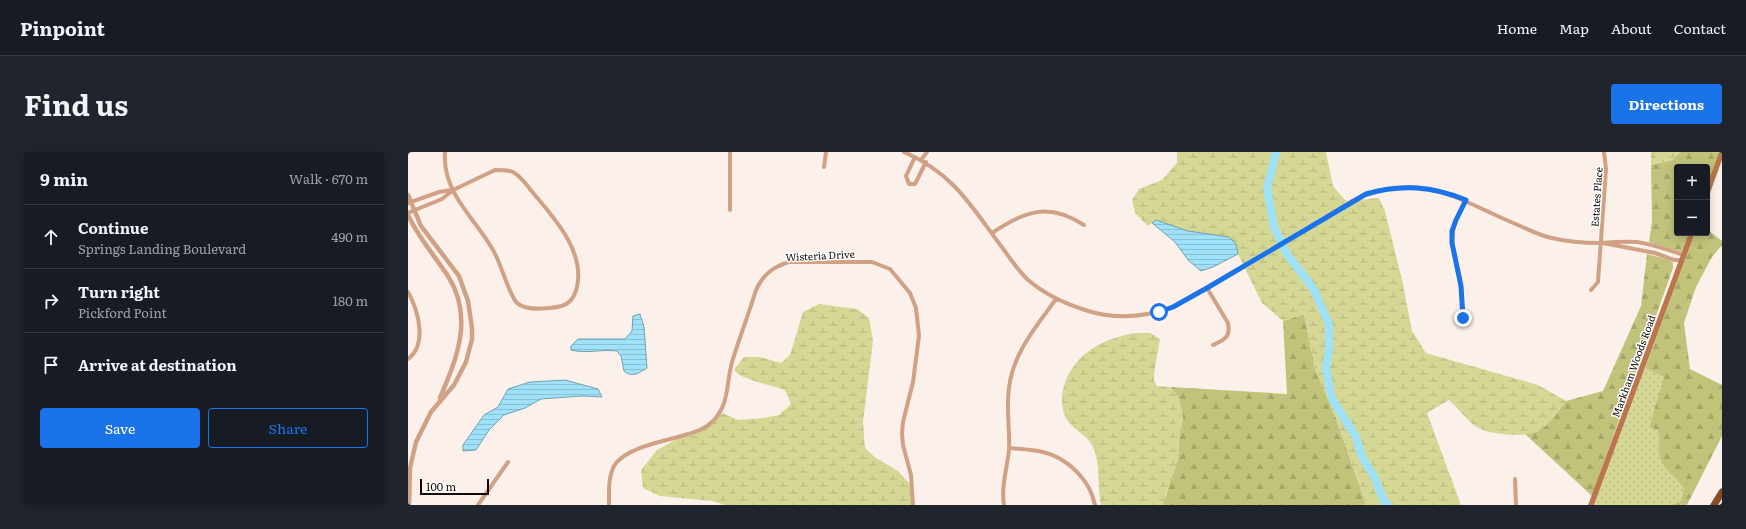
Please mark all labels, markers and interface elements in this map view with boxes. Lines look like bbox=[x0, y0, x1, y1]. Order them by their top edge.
text: Pinpoint bbox=[20, 14, 105, 42]
text: Home bbox=[1497, 18, 1537, 38]
text: Map bbox=[1559, 18, 1589, 38]
text: About bbox=[1611, 18, 1652, 38]
text: Contact bbox=[1674, 18, 1726, 38]
text: Find us bbox=[24, 83, 128, 125]
button: Directions bbox=[1611, 84, 1722, 124]
map controls bbox=[1674, 164, 1710, 236]
button: + bbox=[1674, 164, 1710, 200]
text: 9 min bbox=[40, 166, 88, 191]
street label: Estates Place bbox=[1586, 166, 1606, 228]
text: Walk · 670 m bbox=[289, 169, 368, 188]
button: − bbox=[1674, 200, 1710, 236]
text: Continue bbox=[78, 216, 148, 239]
icon: ahead bbox=[40, 226, 62, 248]
text: 490 m bbox=[331, 227, 368, 246]
text: Springs Landing Boulevard bbox=[78, 239, 246, 258]
street label: Wisteria Drive bbox=[785, 246, 855, 264]
text: Turn right bbox=[78, 280, 160, 303]
icon: right bbox=[40, 290, 62, 312]
text: 180 m bbox=[333, 291, 368, 310]
text: Pickford Point bbox=[78, 303, 167, 322]
route start bbox=[1150, 303, 1168, 321]
route end bbox=[1454, 309, 1472, 327]
street label: Markham Woods Road bbox=[1607, 313, 1659, 419]
text: Arrive at destination bbox=[78, 353, 237, 376]
icon: arrive bbox=[40, 354, 62, 376]
button: Save bbox=[40, 408, 200, 448]
button: Share bbox=[208, 408, 368, 448]
scale bar bbox=[420, 477, 489, 496]
text: 100 m bbox=[426, 478, 456, 494]

